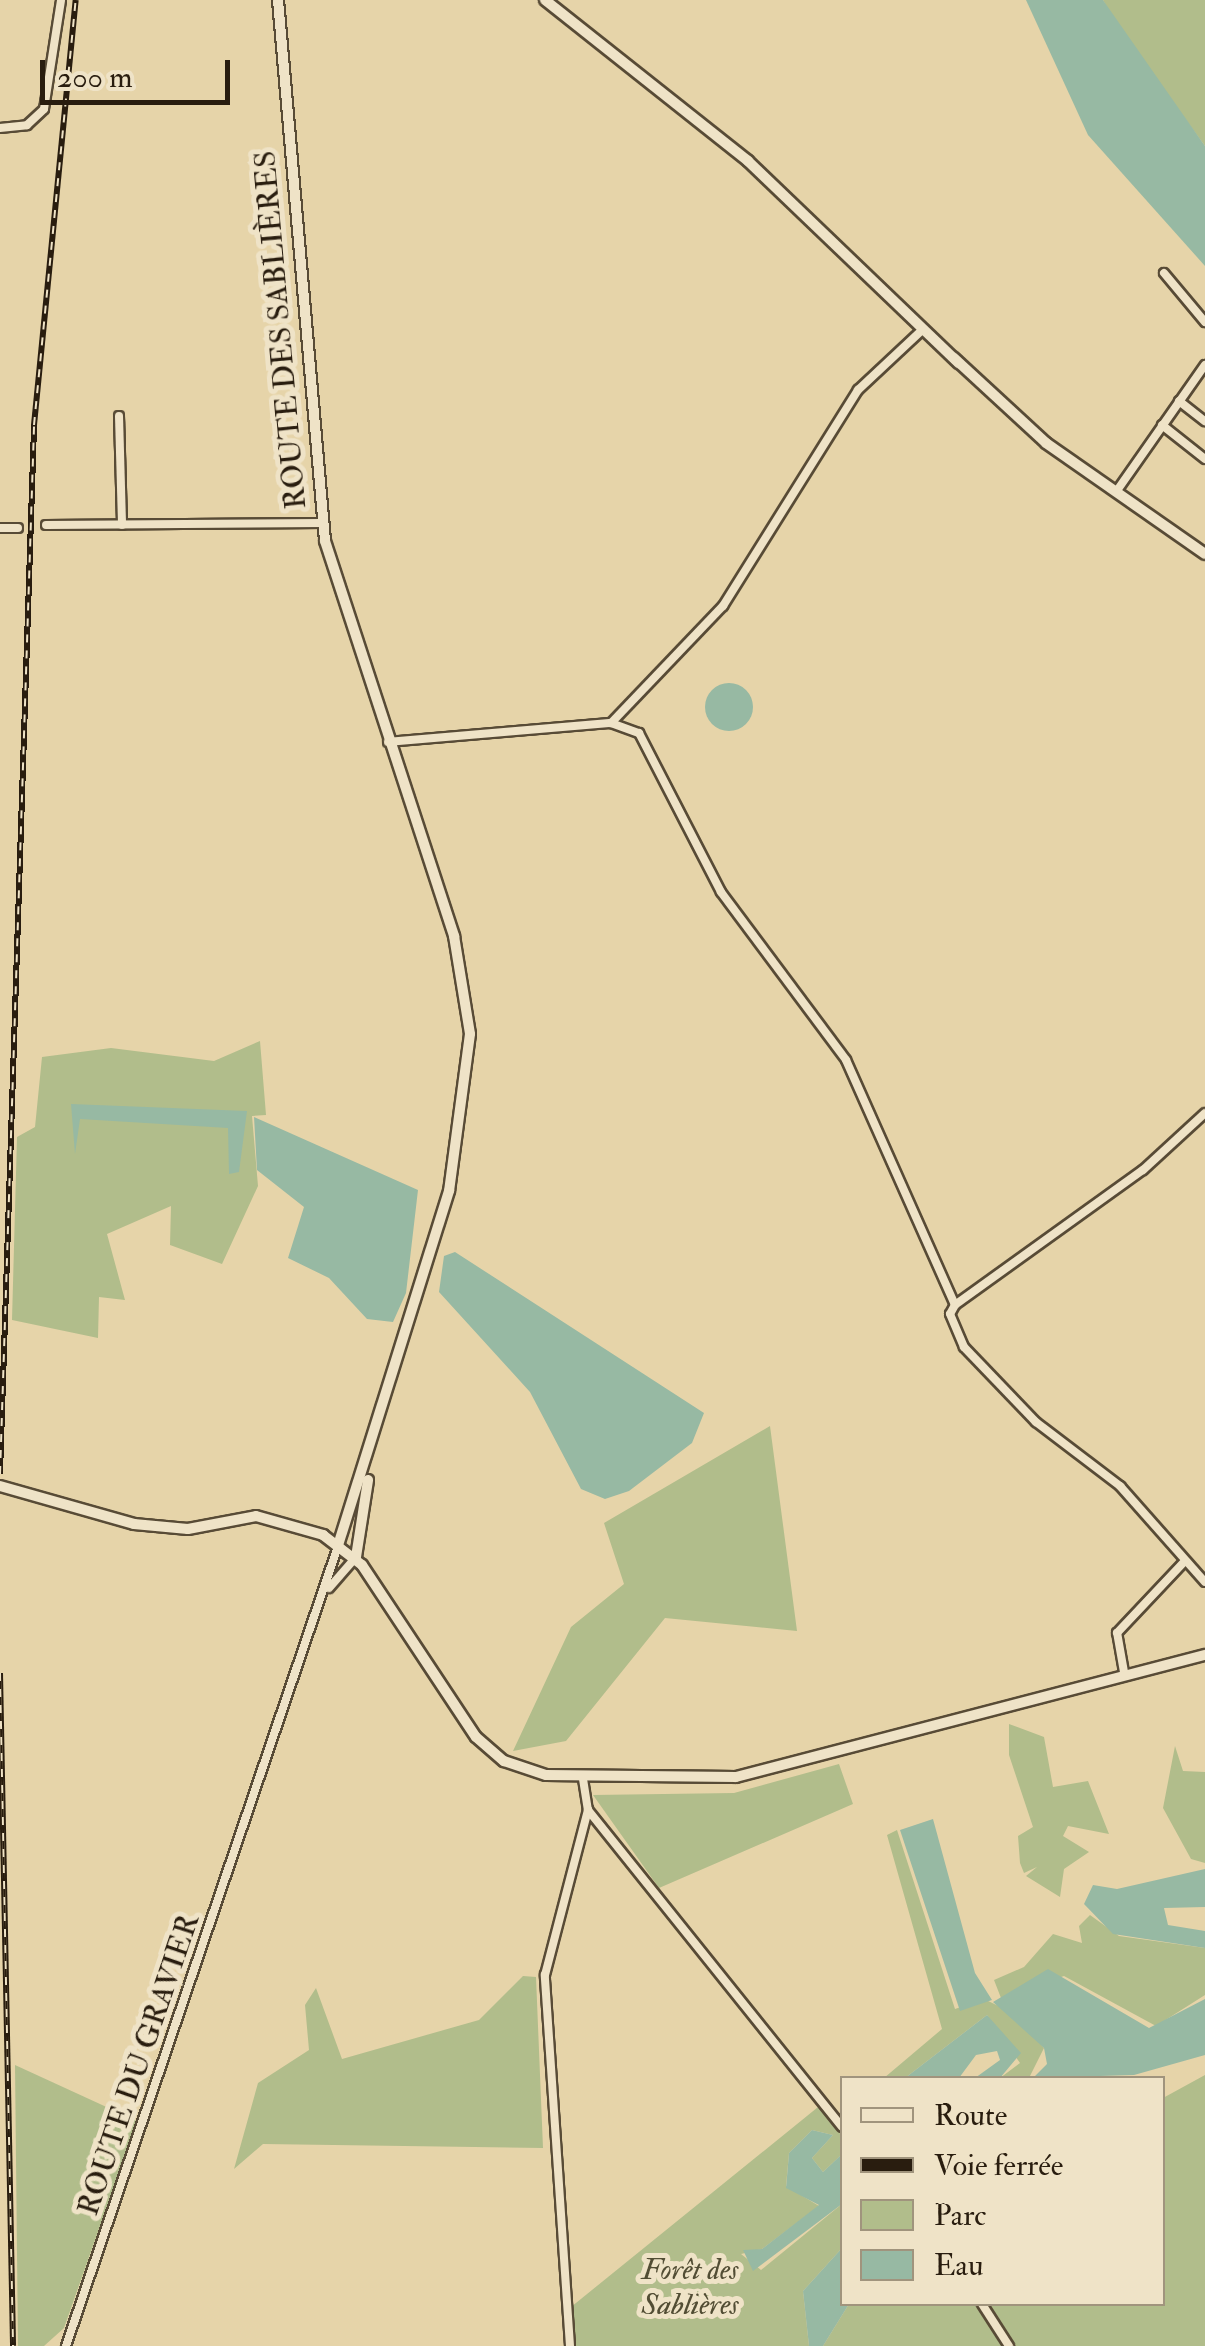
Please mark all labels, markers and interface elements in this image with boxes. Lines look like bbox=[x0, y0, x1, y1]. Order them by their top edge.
scale bar bbox=[45, 40, 235, 102]
text: 200 m bbox=[57, 59, 133, 96]
street label: ROUTE DES SABLIÈRES bbox=[247, 149, 315, 511]
street label: ROUTE DU GRAVIER bbox=[70, 1910, 208, 2220]
legend bbox=[840, 2076, 1165, 2306]
text: Route bbox=[934, 2097, 1007, 2134]
text: Voie ferrée bbox=[934, 2147, 1063, 2184]
text: Parc bbox=[934, 2197, 986, 2234]
text: Eau bbox=[934, 2247, 983, 2284]
park label: Forêt des Sablières bbox=[642, 2252, 738, 2322]

